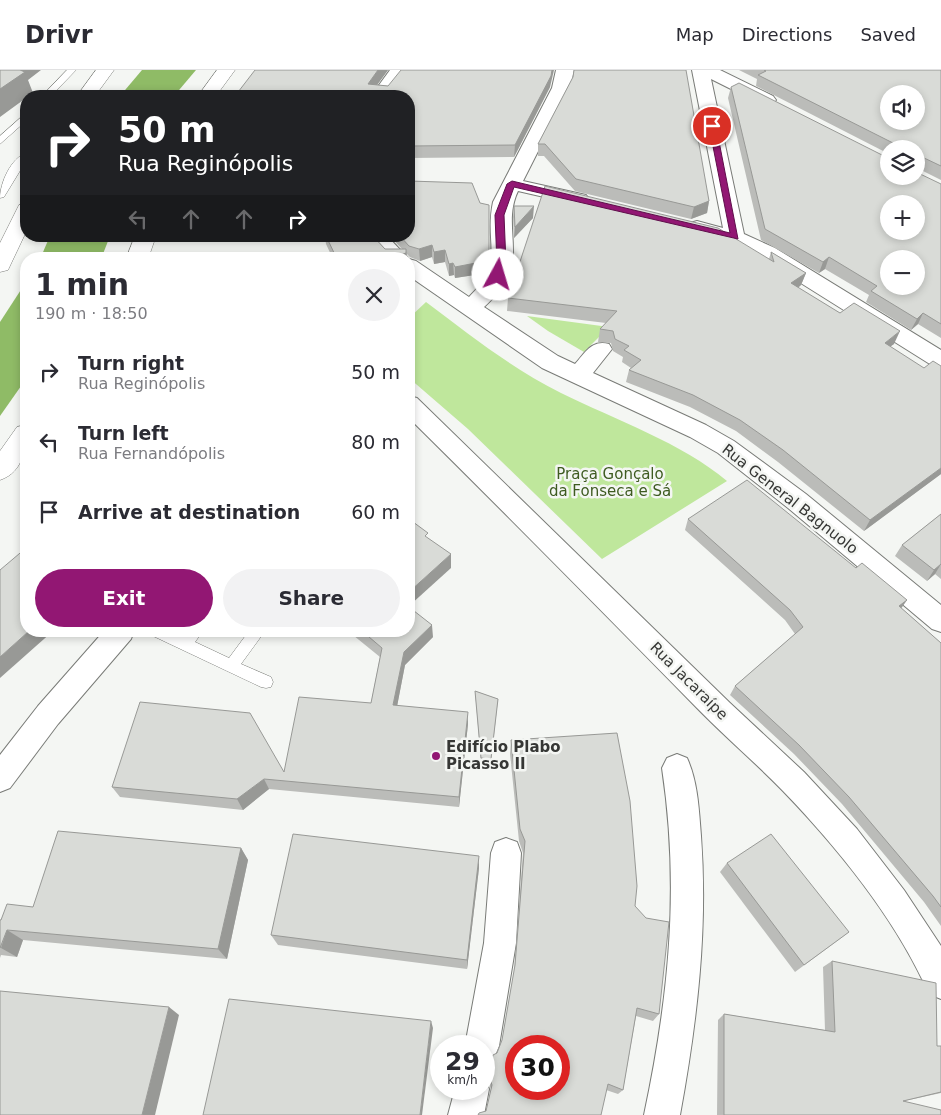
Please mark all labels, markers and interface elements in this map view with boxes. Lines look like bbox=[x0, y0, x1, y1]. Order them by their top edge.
text: Drivr bbox=[25, 21, 92, 49]
text: Map bbox=[676, 24, 714, 45]
text: Directions bbox=[742, 24, 832, 45]
text: Saved bbox=[860, 24, 916, 45]
map controls bbox=[880, 85, 925, 295]
button: sound bbox=[880, 85, 925, 130]
pin bbox=[691, 105, 733, 147]
icon: right bbox=[35, 110, 100, 175]
text: 50 m bbox=[118, 110, 215, 150]
icon: arrive bbox=[698, 112, 726, 140]
button: layers bbox=[880, 140, 925, 185]
text: Rua Reginópolis bbox=[118, 151, 293, 176]
button: + bbox=[880, 195, 925, 240]
icon: left bbox=[124, 205, 152, 233]
icon: ahead bbox=[177, 205, 205, 233]
icon: ahead bbox=[230, 205, 258, 233]
icon: right bbox=[283, 205, 311, 233]
position arrow bbox=[471, 248, 523, 300]
button: − bbox=[880, 250, 925, 295]
text: 1 min bbox=[35, 267, 129, 302]
button: close bbox=[348, 269, 400, 321]
text: 190 m · 18:50 bbox=[35, 304, 148, 323]
text: Turn right bbox=[78, 352, 184, 374]
icon: right bbox=[35, 358, 63, 386]
text: 50 m bbox=[351, 361, 400, 383]
text: Rua Reginópolis bbox=[78, 374, 205, 393]
text: Turn left bbox=[78, 422, 169, 444]
icon: left bbox=[35, 428, 63, 456]
text: 80 m bbox=[351, 431, 400, 453]
street label: Rua General Bagnuolo bbox=[718, 440, 862, 558]
text: Rua Fernandópolis bbox=[78, 444, 225, 463]
park label: Praça Gonçalo da Fonseca e Sá bbox=[549, 465, 671, 500]
icon: arrive bbox=[35, 498, 63, 526]
text: Arrive at destination bbox=[78, 501, 300, 523]
text: 60 m bbox=[351, 501, 400, 523]
button: Exit bbox=[35, 569, 213, 627]
button: Share bbox=[223, 569, 400, 627]
street label: Rua Jacaraípe bbox=[646, 638, 732, 724]
place label: Edifício Plabo Picasso II bbox=[446, 738, 561, 773]
marker: Edifício Plabo Picasso II bbox=[430, 750, 442, 762]
speed limit sign: 30 bbox=[505, 1035, 570, 1100]
text: 29 bbox=[445, 1047, 480, 1076]
text: km/h bbox=[447, 1073, 478, 1087]

